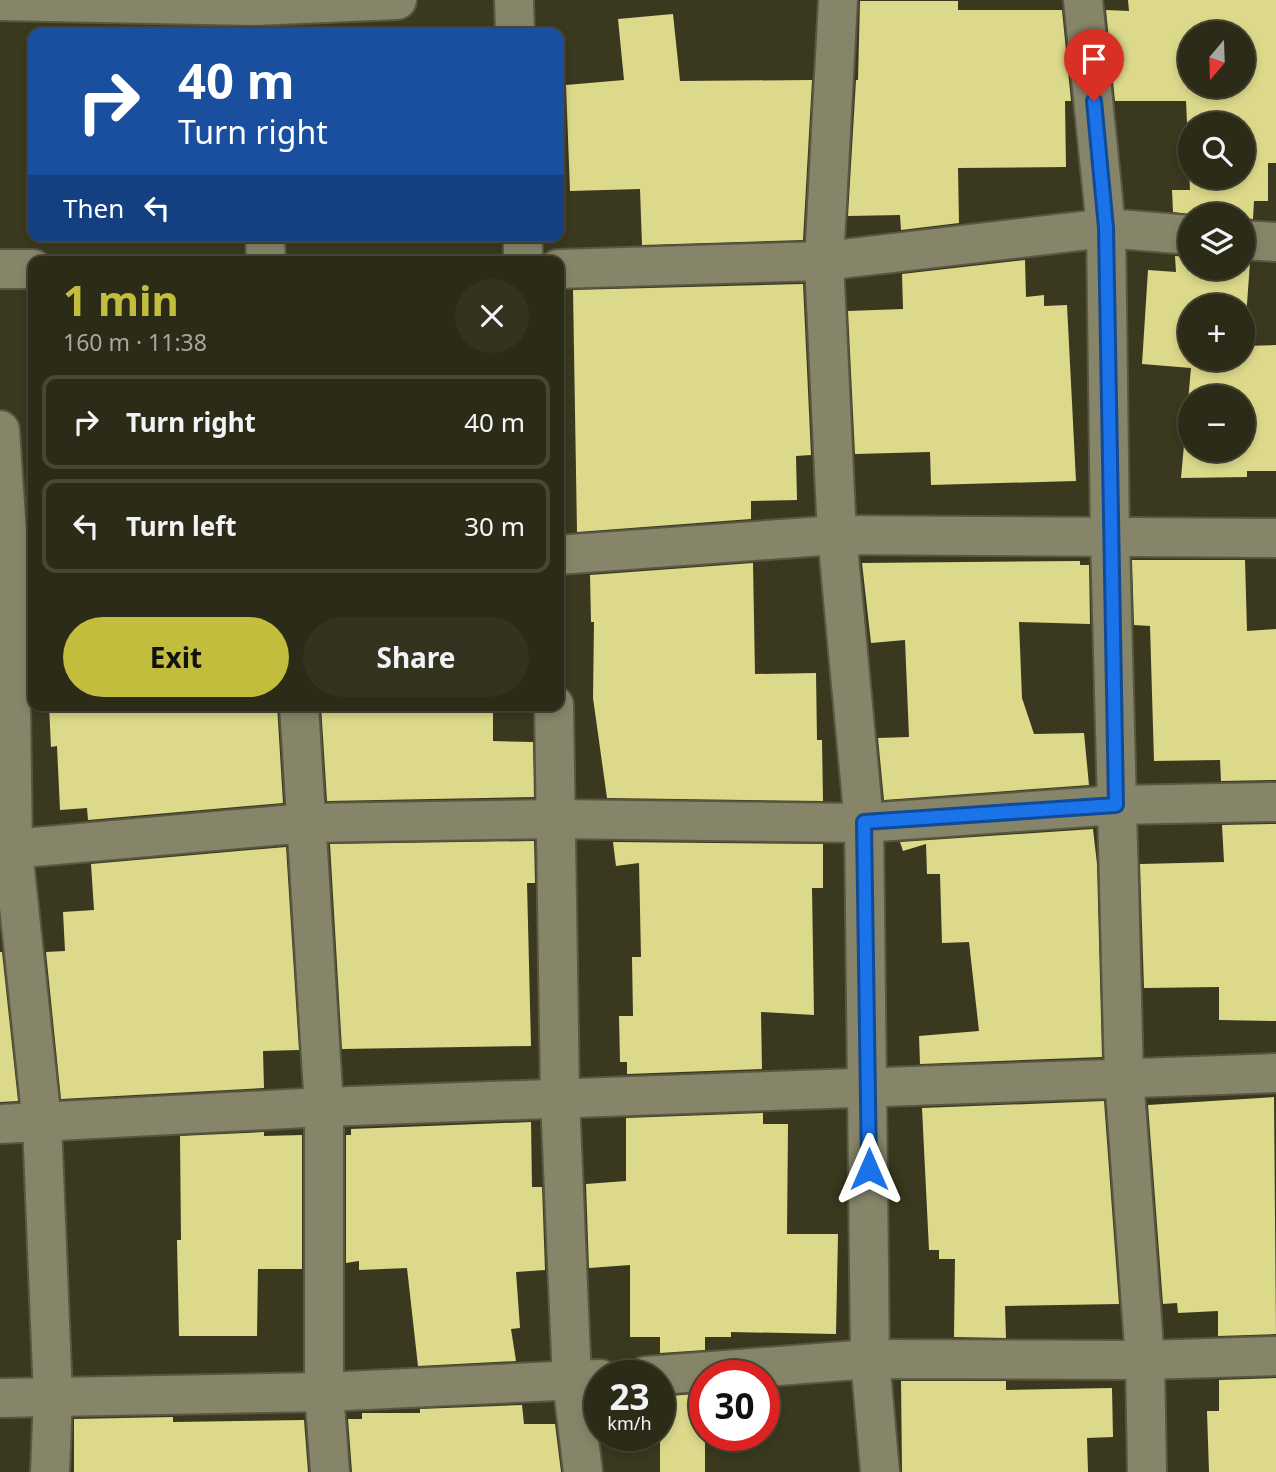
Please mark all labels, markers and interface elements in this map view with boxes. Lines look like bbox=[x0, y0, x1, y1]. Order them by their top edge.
north arrow bbox=[1178, 21, 1255, 98]
map controls bbox=[1178, 21, 1255, 462]
pin bbox=[1064, 29, 1124, 101]
icon: arrive bbox=[1075, 40, 1113, 78]
text: 40 m bbox=[178, 47, 295, 113]
icon: right bbox=[63, 56, 154, 147]
text: Turn right bbox=[178, 110, 328, 153]
button: search bbox=[1178, 112, 1255, 189]
icon: left bbox=[138, 189, 176, 227]
text: Then bbox=[63, 190, 124, 226]
button: layers bbox=[1178, 203, 1255, 280]
text: 1 min bbox=[63, 271, 179, 328]
button: close bbox=[455, 279, 529, 353]
button: + bbox=[1178, 294, 1255, 371]
text: 160 m · 11:38 bbox=[63, 326, 207, 358]
button: − bbox=[1178, 385, 1255, 462]
icon: right bbox=[67, 403, 105, 441]
text: Turn right bbox=[126, 404, 256, 440]
text: 40 m bbox=[464, 404, 525, 440]
icon: left bbox=[67, 507, 105, 545]
text: Turn left bbox=[126, 508, 237, 544]
text: 30 m bbox=[464, 508, 525, 544]
button: Exit bbox=[63, 617, 289, 697]
button: Share bbox=[303, 617, 529, 697]
position arrow bbox=[832, 1132, 906, 1206]
speed limit sign: 30 bbox=[689, 1360, 780, 1451]
text: 23 bbox=[609, 1373, 650, 1420]
text: km/h bbox=[607, 1411, 652, 1435]

